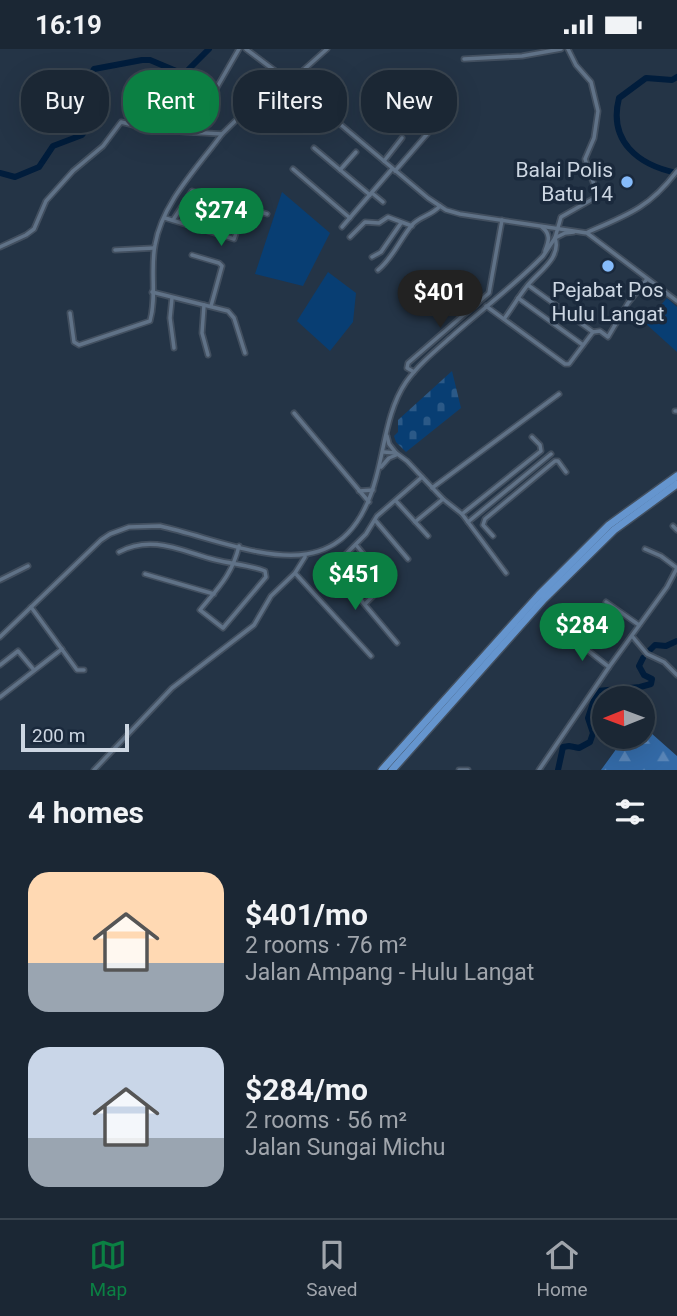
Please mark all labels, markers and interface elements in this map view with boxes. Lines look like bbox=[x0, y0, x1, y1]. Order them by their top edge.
text: 16:19 bbox=[35, 10, 102, 40]
chip: Buy bbox=[21, 70, 109, 133]
chip: Rent bbox=[123, 70, 219, 133]
chip: Filters bbox=[233, 70, 347, 133]
chip: New bbox=[361, 70, 457, 133]
place label: Balai Polis Batu 14 bbox=[516, 158, 613, 206]
marker: Balai Polis Batu 14 bbox=[619, 174, 635, 190]
pin: $274 bbox=[180, 189, 262, 248]
text: $274 bbox=[195, 197, 247, 224]
marker: Pejabat Pos Hulu Langat bbox=[600, 258, 616, 274]
pin: $401 bbox=[399, 271, 481, 330]
place label: Pejabat Pos Hulu Langat bbox=[552, 278, 665, 326]
text: $401 bbox=[414, 279, 466, 306]
pin: $451 bbox=[314, 553, 396, 612]
text: $451 bbox=[329, 561, 381, 588]
pin: $284 bbox=[541, 603, 623, 663]
text: $284 bbox=[556, 612, 608, 639]
north arrow bbox=[592, 686, 654, 749]
map controls bbox=[592, 686, 655, 749]
scale bar bbox=[21, 721, 130, 753]
text: 200 m bbox=[32, 724, 85, 747]
icon: filters bbox=[611, 793, 649, 831]
text: 4 homes bbox=[28, 795, 144, 830]
text: $401/mo bbox=[245, 897, 368, 932]
icon: home bbox=[84, 900, 168, 984]
text: 2 rooms · 76 m² bbox=[245, 932, 407, 959]
text: Jalan Ampang - Hulu Langat bbox=[245, 959, 534, 986]
text: $284/mo bbox=[245, 1072, 368, 1107]
icon: home bbox=[84, 1075, 168, 1159]
text: 2 rooms · 56 m² bbox=[245, 1107, 407, 1134]
text: Jalan Sungai Michu bbox=[245, 1134, 446, 1161]
tab: Map bbox=[89, 1236, 127, 1301]
tab: Saved bbox=[306, 1236, 358, 1301]
tab: Home bbox=[536, 1236, 588, 1301]

